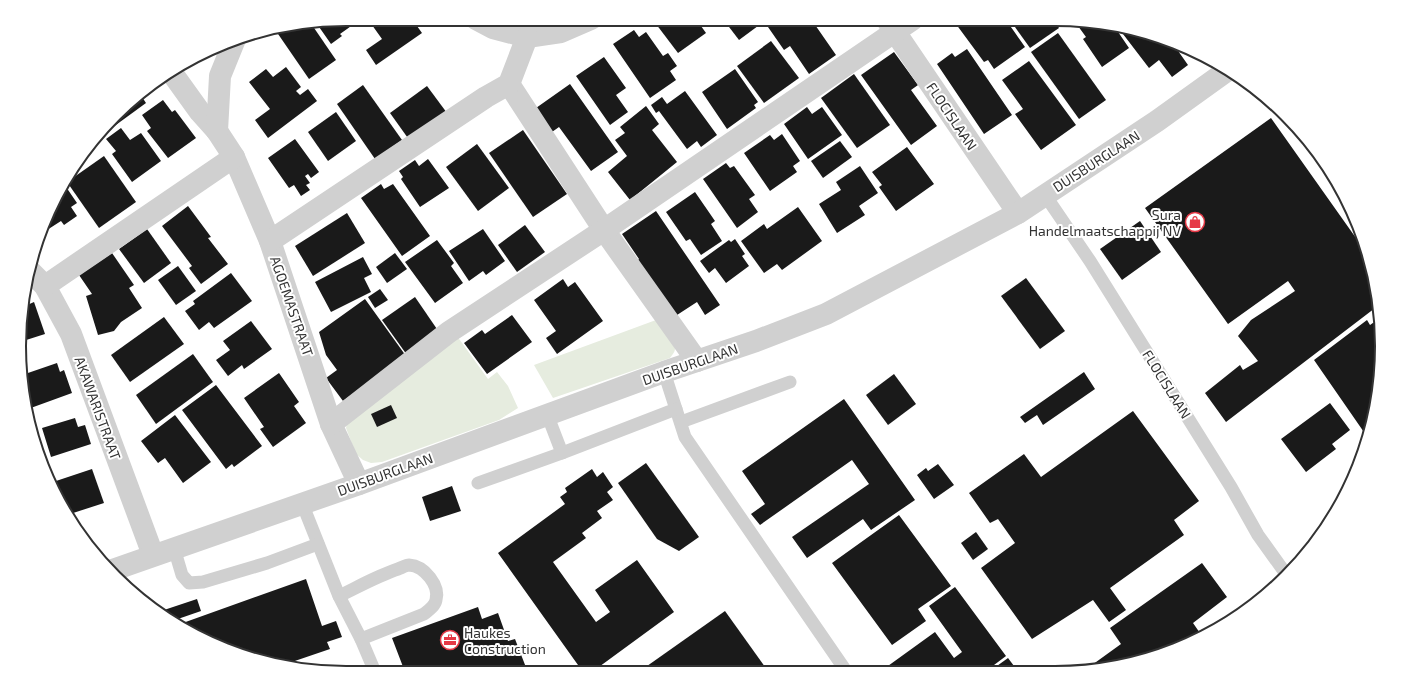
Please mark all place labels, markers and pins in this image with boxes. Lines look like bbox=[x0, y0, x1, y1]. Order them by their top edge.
place label: Sura Handelmaatschappij NV bbox=[1029, 206, 1181, 239]
shop icon: Sura Handelmaatschappij NV bbox=[1184, 211, 1206, 233]
place label: Haukes Construction bbox=[464, 624, 546, 657]
office icon: Haukes Construction bbox=[439, 629, 461, 651]

